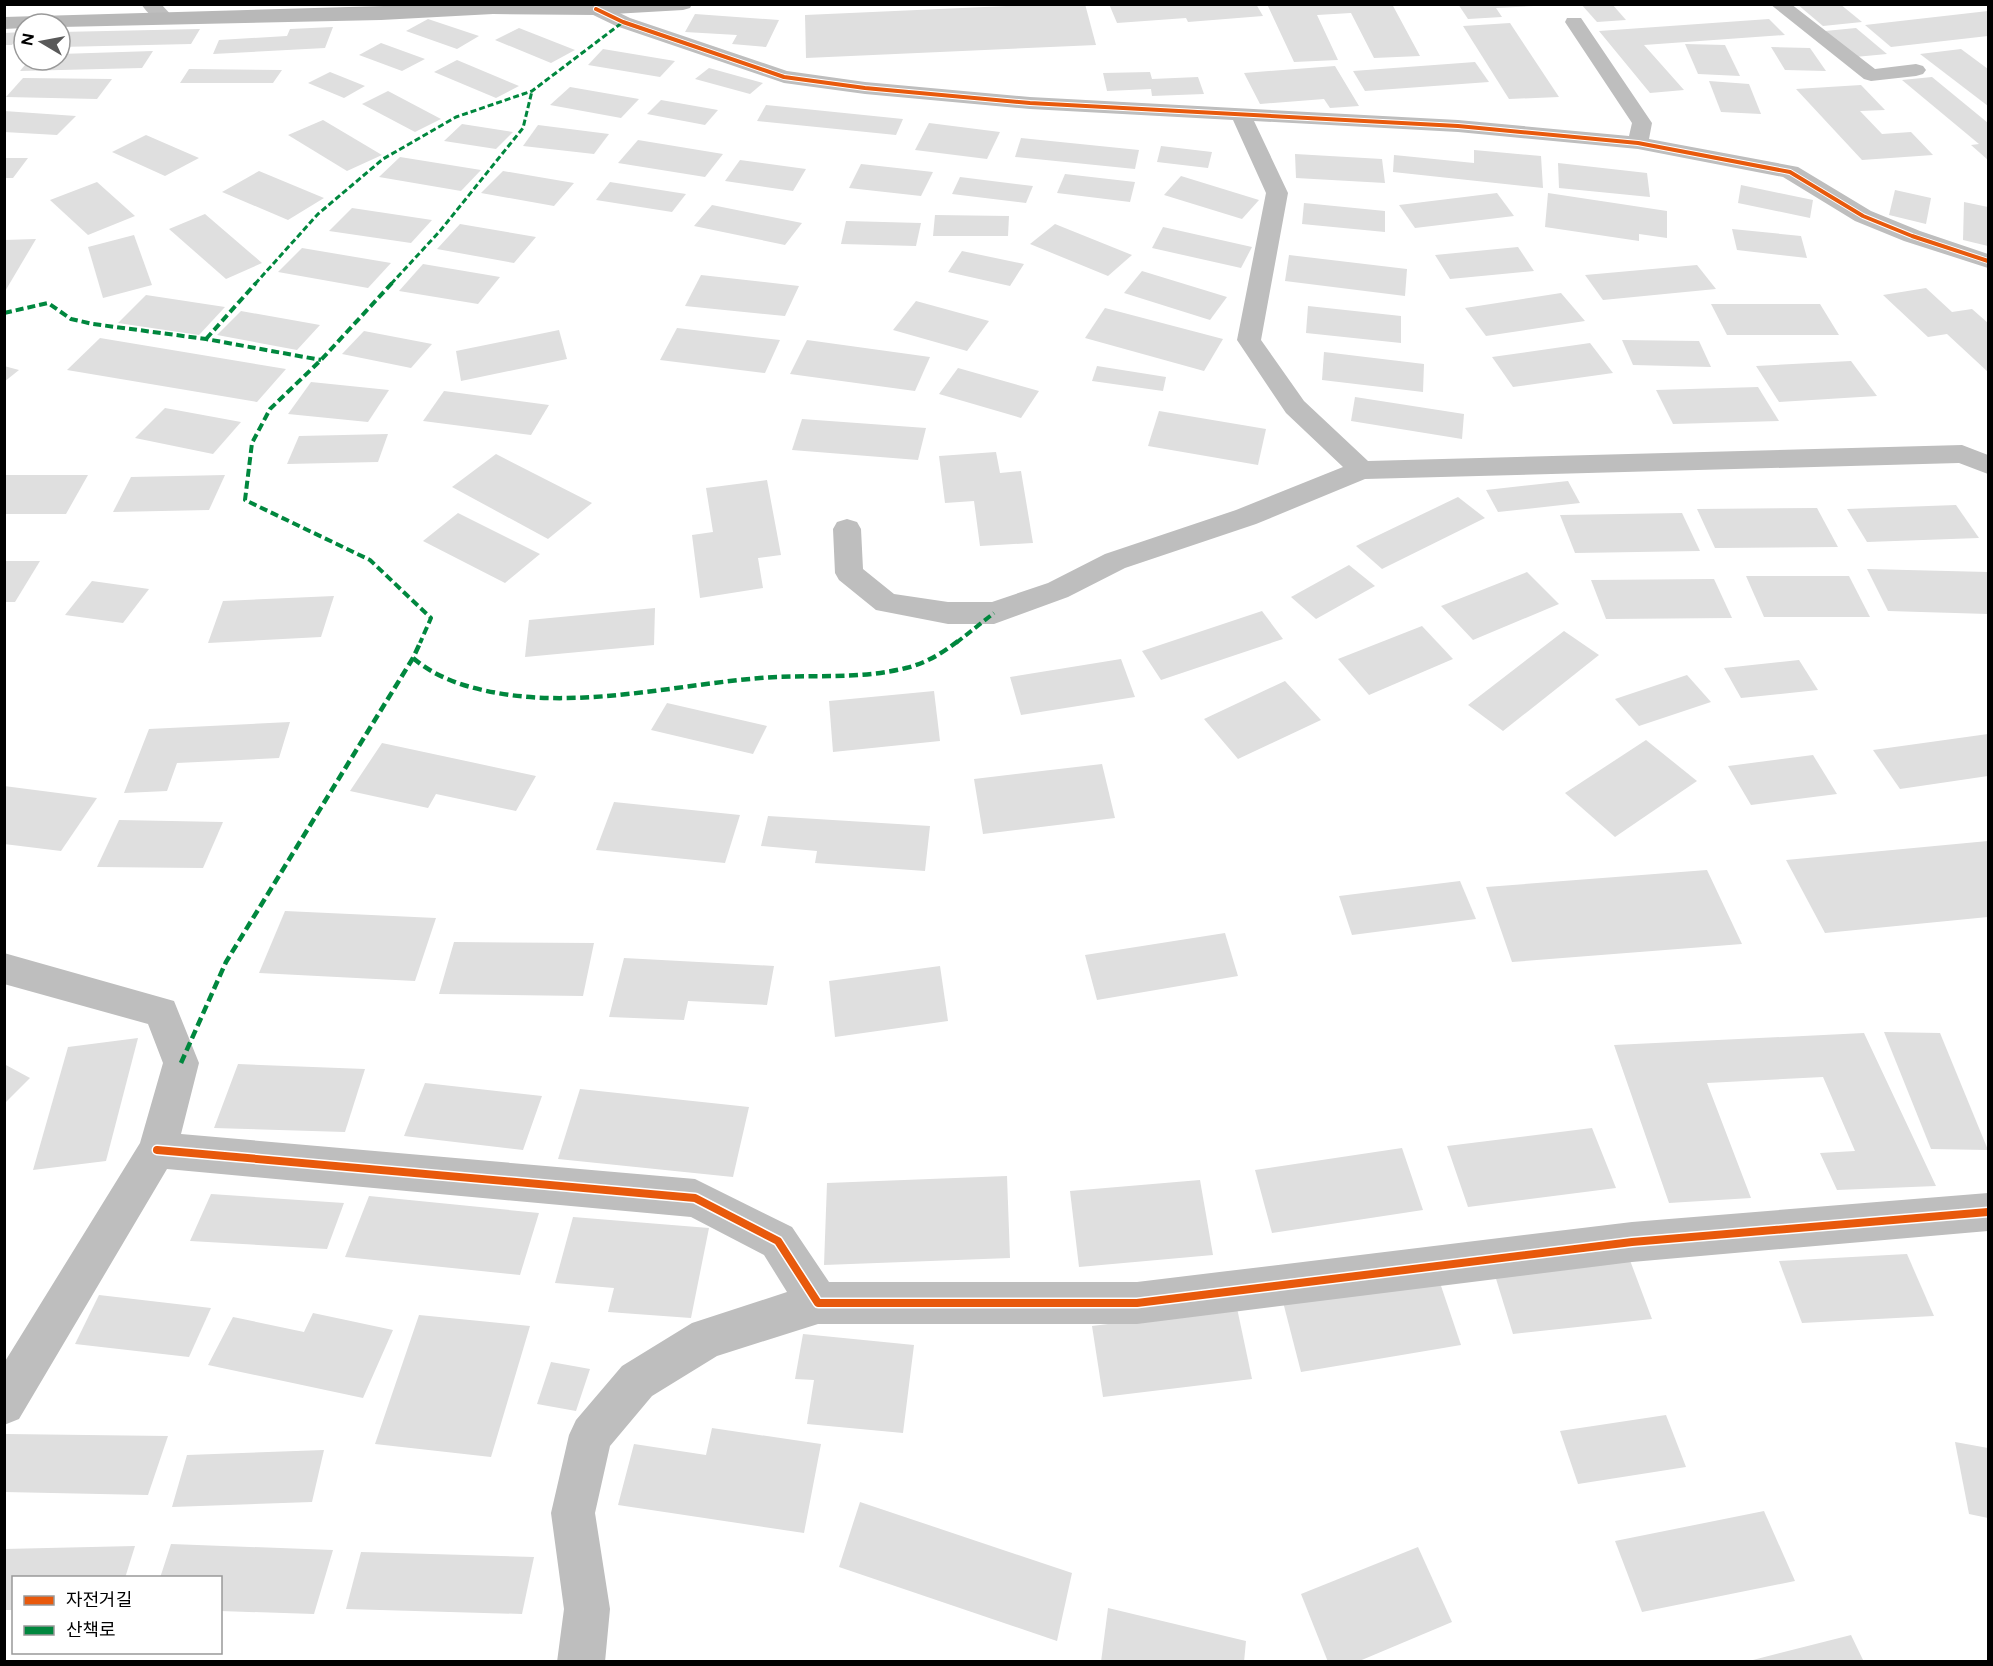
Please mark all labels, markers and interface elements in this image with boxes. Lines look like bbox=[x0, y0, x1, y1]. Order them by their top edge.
north arrow bbox=[12, 12, 72, 72]
text: N bbox=[17, 32, 38, 47]
legend bbox=[12, 1576, 222, 1654]
text: 자전거길 bbox=[66, 1589, 132, 1611]
text: 산책로 bbox=[66, 1619, 116, 1641]

